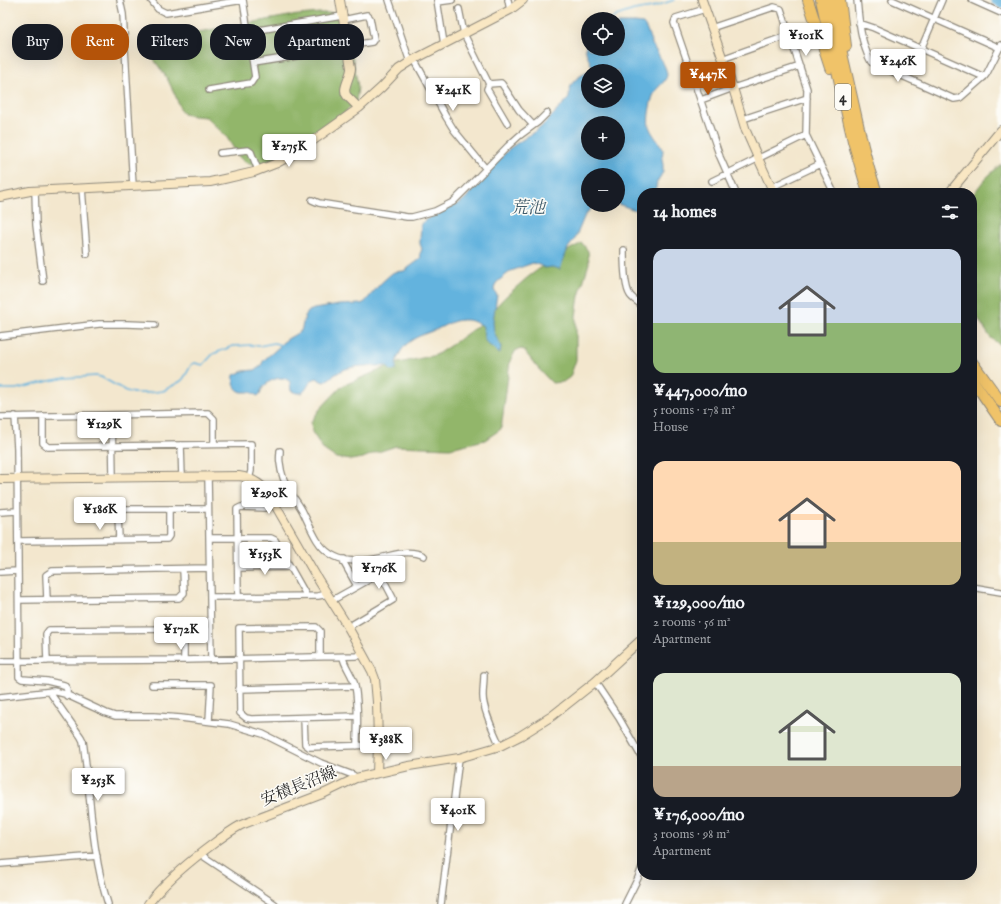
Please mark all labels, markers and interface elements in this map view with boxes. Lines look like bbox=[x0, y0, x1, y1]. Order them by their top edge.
map controls bbox=[581, 12, 625, 212]
button: locate bbox=[581, 12, 625, 56]
pin: ¥101K bbox=[778, 23, 834, 57]
chip: Buy bbox=[12, 24, 63, 60]
chip: Rent bbox=[71, 24, 129, 60]
chip: Filters bbox=[137, 24, 202, 60]
chip: New bbox=[210, 24, 266, 60]
chip: Apartment bbox=[274, 24, 364, 60]
text: ¥101K bbox=[789, 27, 823, 44]
pin: ¥246K bbox=[870, 49, 926, 83]
text: ¥246K bbox=[880, 53, 916, 70]
pin: ¥447K bbox=[680, 62, 736, 96]
button: layers bbox=[581, 64, 625, 108]
text: ¥447K bbox=[689, 66, 727, 83]
pin: ¥241K bbox=[425, 78, 481, 112]
text: ¥241K bbox=[435, 82, 471, 99]
road number: 4 bbox=[835, 84, 851, 110]
button: + bbox=[581, 116, 625, 160]
pin: ¥275K bbox=[261, 134, 317, 168]
text: ¥275K bbox=[271, 138, 307, 155]
button: − bbox=[581, 168, 625, 212]
water label: 荒池 bbox=[511, 198, 547, 219]
icon: filters bbox=[939, 201, 961, 223]
text: 14 homes bbox=[653, 202, 716, 223]
icon: home bbox=[771, 275, 843, 347]
text: ¥447,000/mo bbox=[653, 381, 747, 402]
text: 5 rooms · 178 m² bbox=[653, 402, 735, 419]
pin: ¥129K bbox=[76, 412, 132, 446]
text: ¥129K bbox=[86, 416, 122, 433]
text: House bbox=[653, 419, 688, 436]
pin: ¥290K bbox=[241, 481, 297, 515]
text: ¥290K bbox=[250, 485, 288, 502]
icon: home bbox=[771, 487, 843, 559]
pin: ¥186K bbox=[72, 497, 128, 531]
text: ¥186K bbox=[83, 501, 117, 518]
pin: ¥153K bbox=[237, 542, 293, 576]
text: ¥153K bbox=[248, 546, 282, 563]
pin: ¥176K bbox=[351, 556, 407, 590]
text: ¥176K bbox=[361, 560, 397, 577]
text: ¥129,000/mo bbox=[653, 593, 745, 614]
text: 2 rooms · 56 m² bbox=[653, 614, 731, 631]
pin: ¥172K bbox=[153, 617, 209, 651]
text: ¥172K bbox=[163, 621, 199, 638]
text: Apartment bbox=[653, 631, 711, 648]
icon: home bbox=[771, 699, 843, 771]
pin: ¥388K bbox=[358, 727, 414, 761]
text: ¥388K bbox=[369, 731, 403, 748]
street label: 安積長沼線 bbox=[258, 763, 340, 811]
pin: ¥253K bbox=[70, 768, 126, 802]
text: ¥253K bbox=[81, 772, 115, 789]
pin: ¥401K bbox=[430, 798, 486, 832]
text: ¥401K bbox=[440, 802, 476, 819]
text: ¥176,000/mo bbox=[653, 805, 744, 826]
text: 3 rooms · 98 m² bbox=[653, 826, 730, 843]
text: Apartment bbox=[653, 843, 711, 860]

